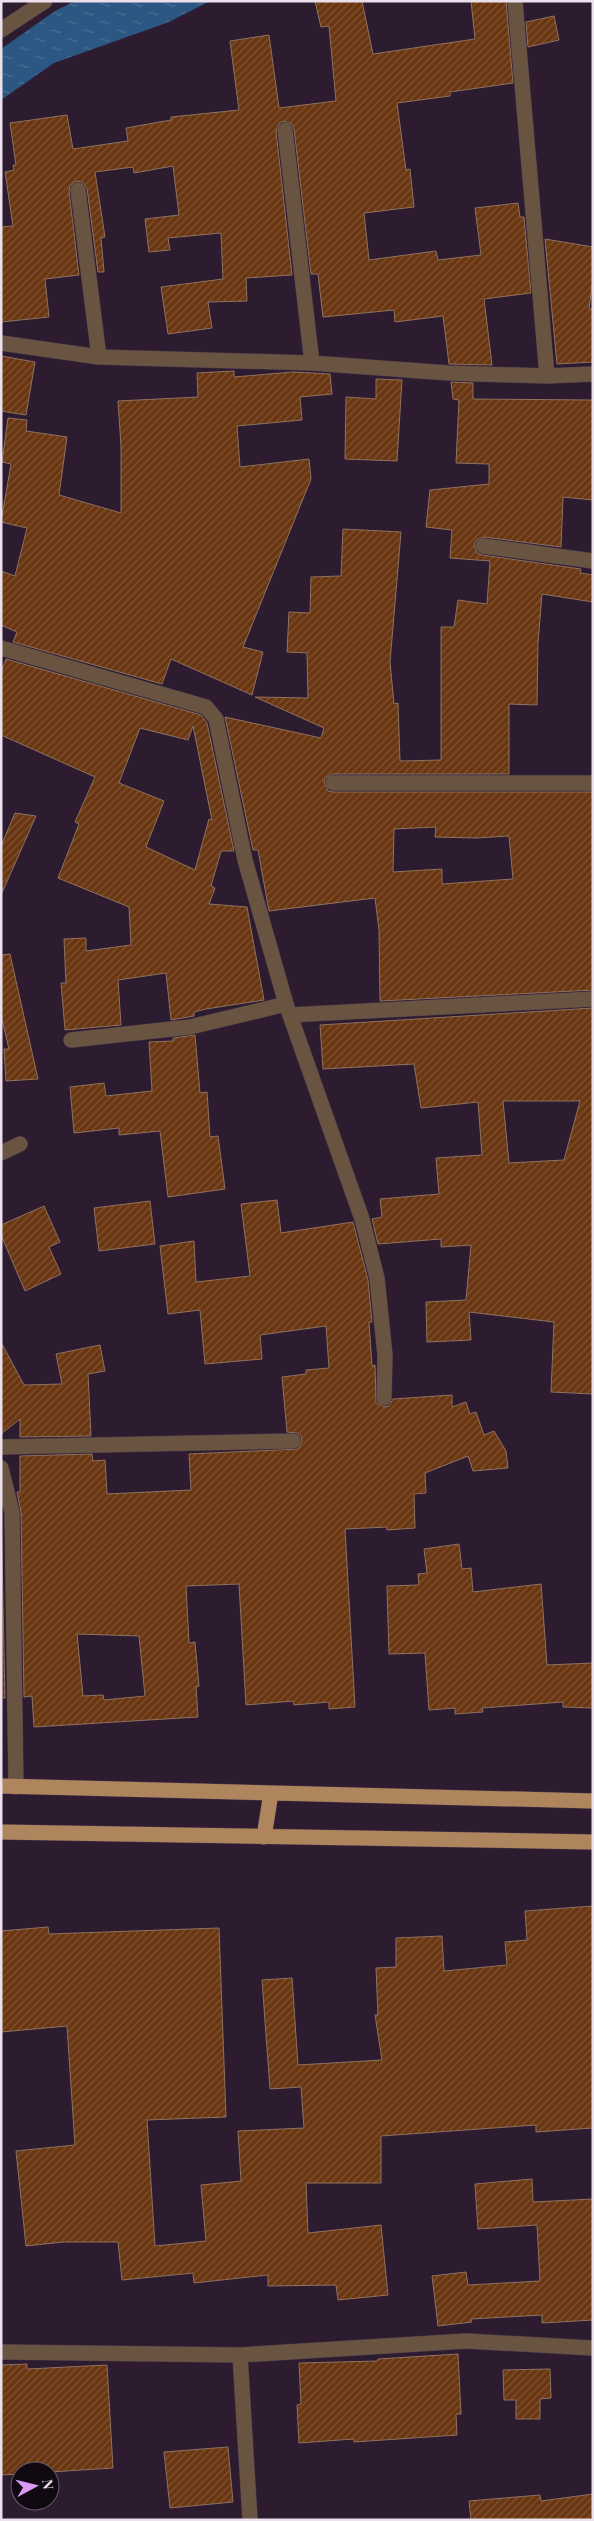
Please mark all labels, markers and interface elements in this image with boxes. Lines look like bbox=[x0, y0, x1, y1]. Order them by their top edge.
north arrow bbox=[10, 2461, 60, 2511]
text: N bbox=[38, 2478, 58, 2491]

